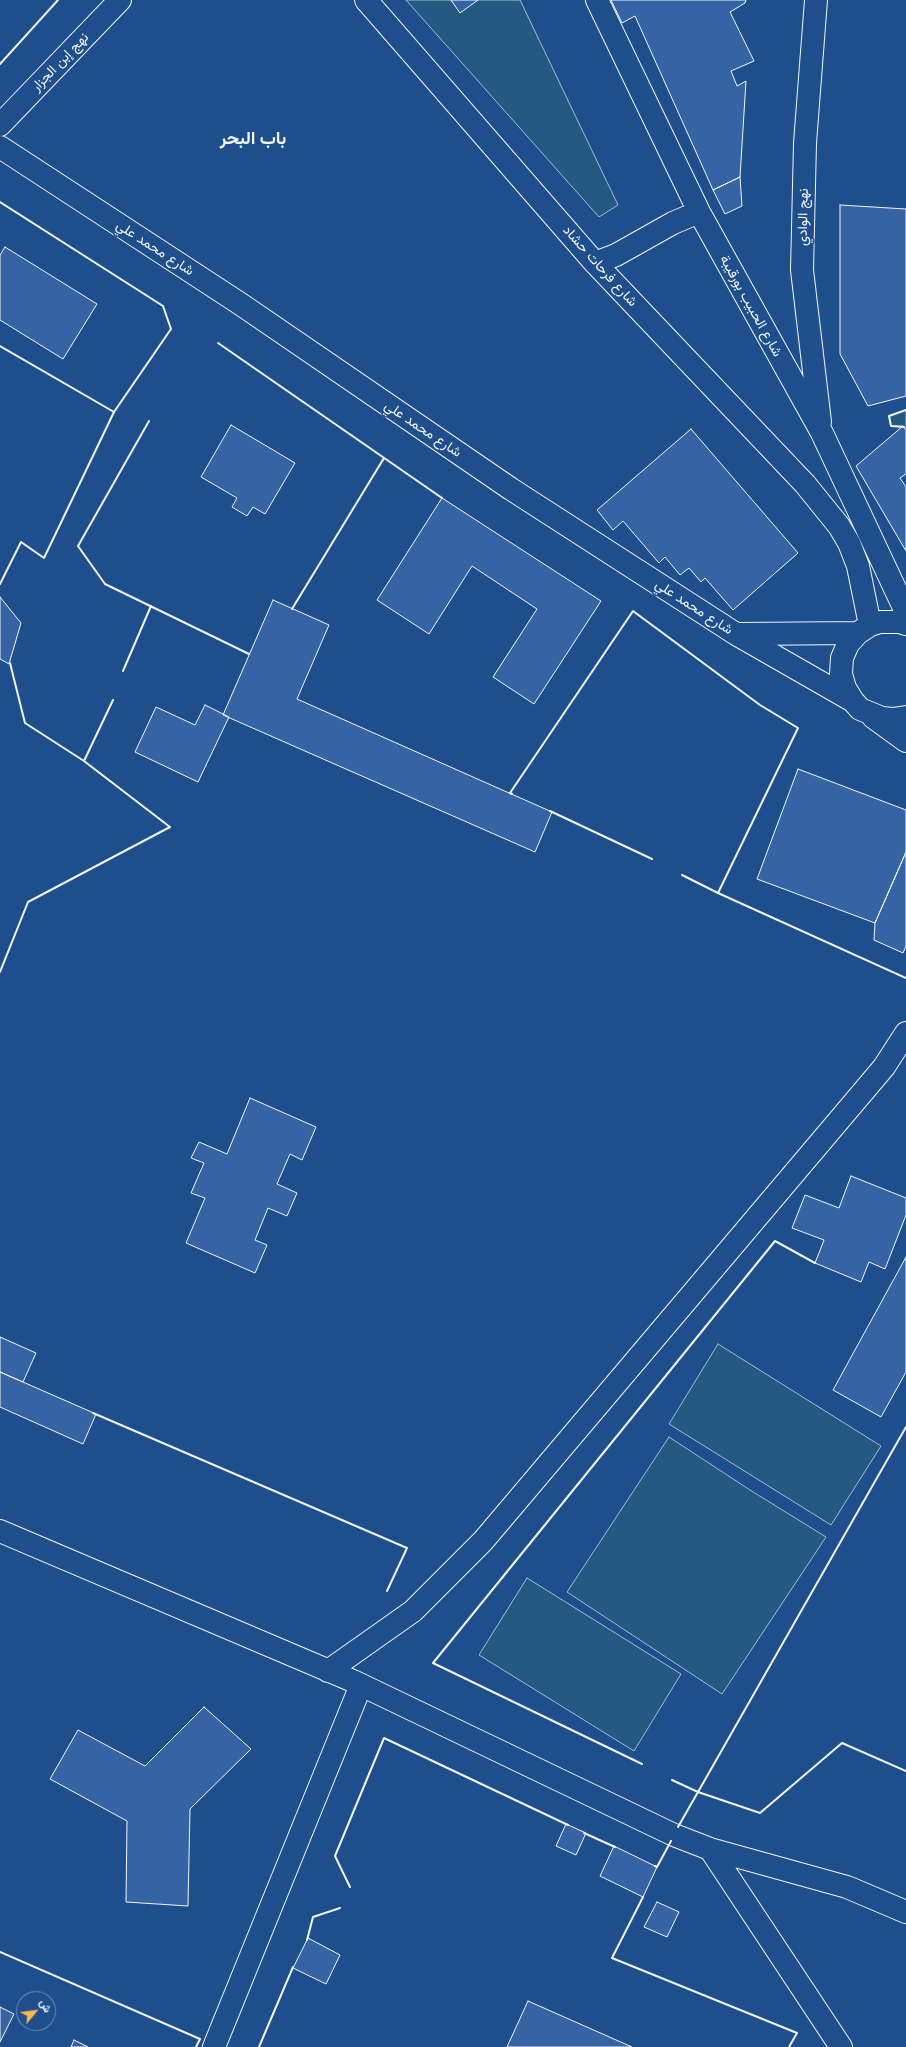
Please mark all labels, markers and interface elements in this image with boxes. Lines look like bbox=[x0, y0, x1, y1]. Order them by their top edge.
street label: نهج إبن الجزار bbox=[28, 29, 92, 95]
district label: باب البحر bbox=[220, 128, 286, 150]
street label: نهج الوادي bbox=[794, 188, 812, 246]
street label: شارع محمد علي bbox=[113, 217, 197, 279]
street label: شارع فرحات حشاد bbox=[559, 222, 641, 310]
street label: شارع الحبيب بورقيبة bbox=[716, 252, 786, 360]
street label: شارع محمد علي bbox=[381, 397, 465, 461]
street label: شارع محمد علي bbox=[652, 576, 736, 638]
north arrow bbox=[16, 1991, 56, 2031]
text: ش bbox=[36, 1996, 55, 2015]

